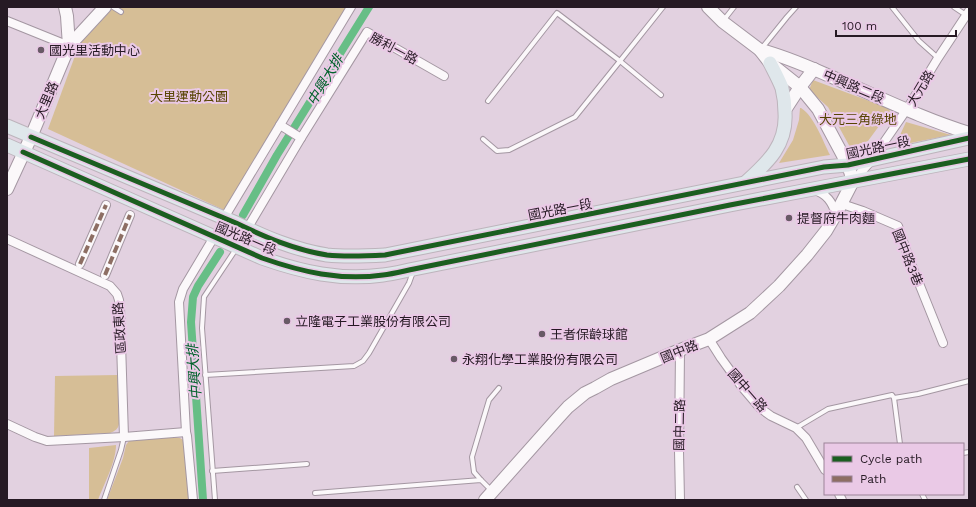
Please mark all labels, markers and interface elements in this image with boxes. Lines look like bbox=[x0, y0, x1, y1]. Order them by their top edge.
scale bar bbox=[836, 12, 956, 38]
text: 100 m bbox=[842, 19, 877, 33]
street label: 勝利一路 bbox=[367, 30, 420, 67]
place label: 國光里活動中心 bbox=[49, 43, 140, 58]
marker: 國光里活動中心 bbox=[36, 45, 46, 55]
water label: 中興大排 bbox=[304, 50, 347, 108]
street label: 中興路二段 bbox=[821, 67, 887, 106]
street label: 大元路 bbox=[904, 68, 937, 109]
street label: 大里路 bbox=[32, 79, 61, 121]
park label: 大里運動公園 bbox=[150, 89, 228, 104]
park label: 大元三角綠地 bbox=[819, 112, 897, 127]
street label: 國光路一段 bbox=[845, 133, 911, 162]
street label: 國光路一段 bbox=[527, 196, 593, 223]
place label: 提督府牛肉麵 bbox=[797, 211, 875, 226]
marker: 提督府牛肉麵 bbox=[784, 213, 794, 223]
street label: 國光路一段 bbox=[213, 219, 279, 258]
street label: 國中路3巷 bbox=[889, 227, 926, 288]
street label: 區政東路 bbox=[110, 301, 129, 354]
place label: 立隆電子工業股份有限公司 bbox=[295, 314, 451, 329]
marker: 立隆電子工業股份有限公司 bbox=[282, 316, 292, 326]
place label: 王者保齡球館 bbox=[550, 327, 628, 342]
marker: 王者保齡球館 bbox=[537, 329, 547, 339]
street label: 國中路 bbox=[658, 337, 700, 366]
water label: 中興大排 bbox=[184, 342, 204, 400]
place label: 永翔化學工業股份有限公司 bbox=[462, 352, 618, 367]
marker: 永翔化學工業股份有限公司 bbox=[449, 354, 459, 364]
street label: 國中一路 bbox=[725, 366, 770, 415]
street label: 國中二路 bbox=[672, 399, 687, 451]
legend bbox=[824, 443, 964, 495]
text: Cycle path bbox=[860, 452, 922, 466]
text: Path bbox=[860, 472, 886, 486]

